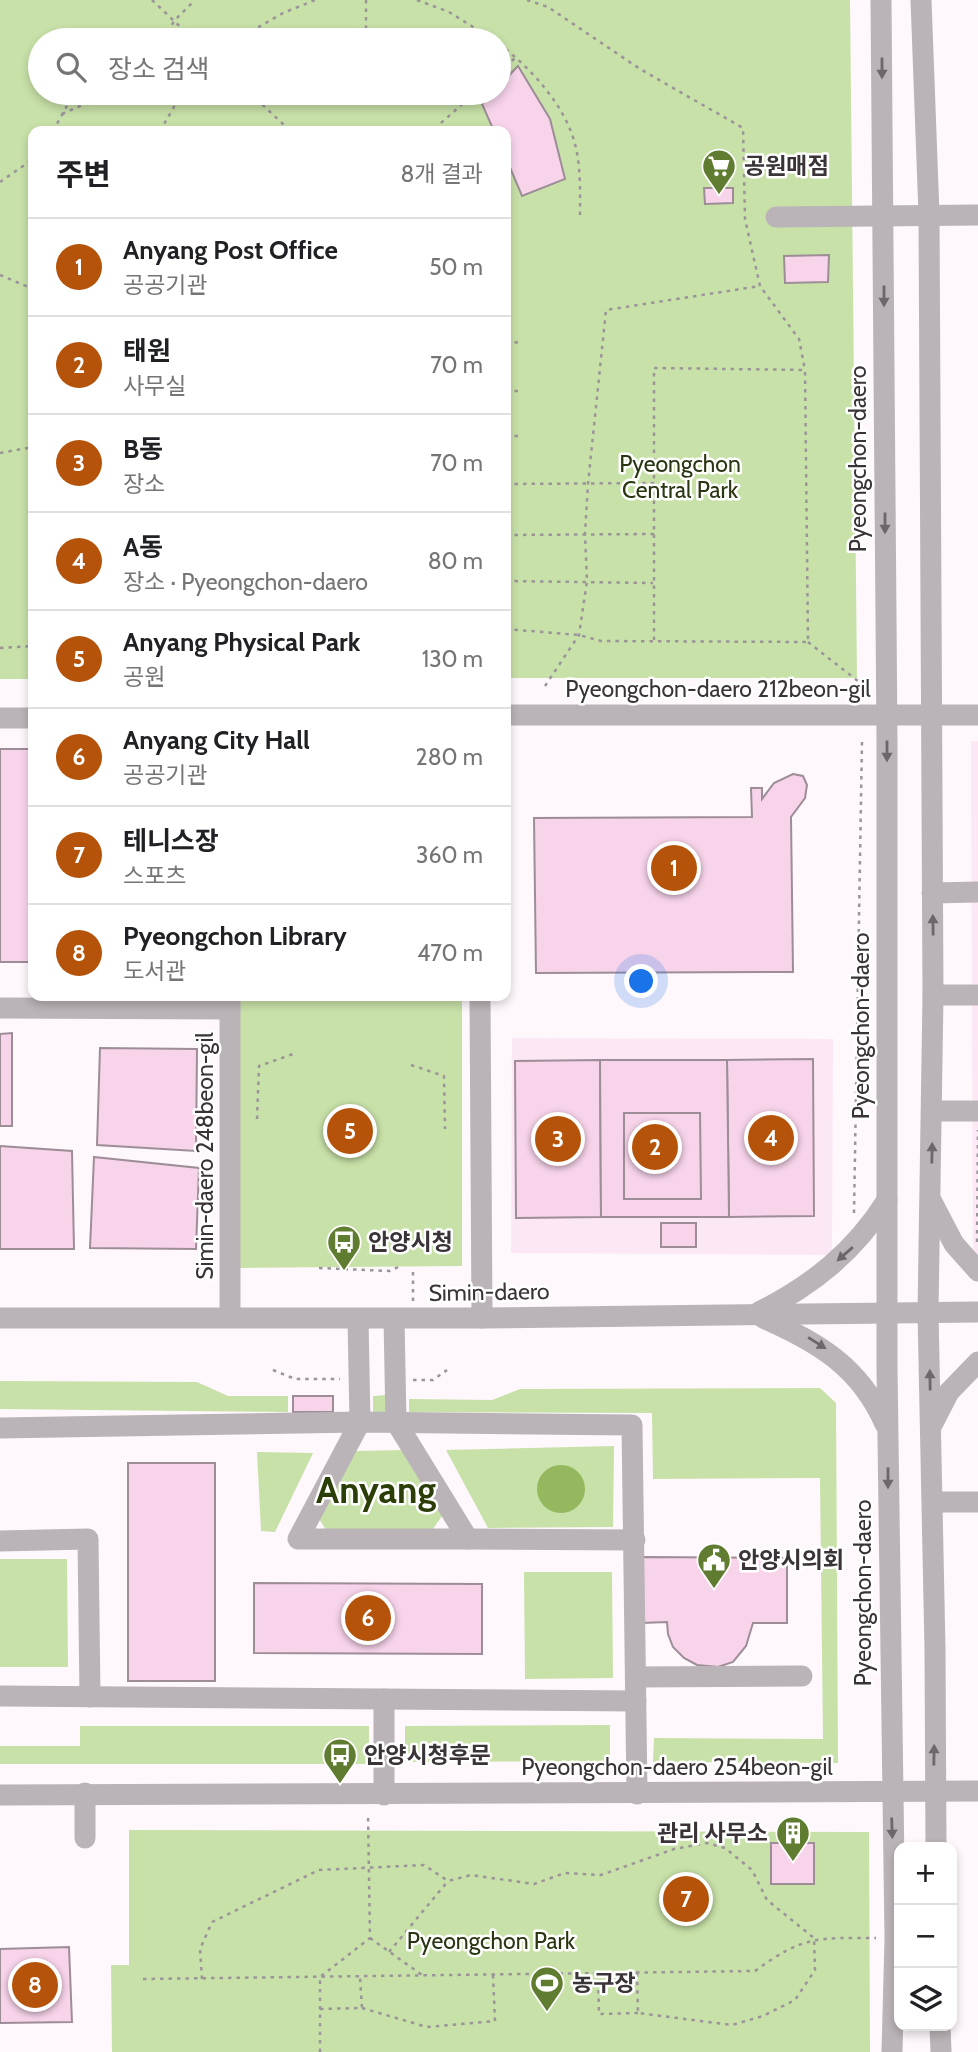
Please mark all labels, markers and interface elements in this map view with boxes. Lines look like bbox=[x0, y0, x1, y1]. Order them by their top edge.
search box bbox=[28, 28, 511, 105]
icon: search bbox=[52, 48, 90, 86]
text: 장소 검색 bbox=[108, 53, 210, 85]
one-way arrow bbox=[876, 57, 888, 79]
supermarket icon: 공원매점 bbox=[700, 147, 738, 196]
place label: 공원매점 bbox=[744, 152, 829, 180]
text: 주변 bbox=[56, 156, 111, 193]
text: 8개 결과 bbox=[400, 160, 483, 188]
text: Anyang Post Office bbox=[123, 234, 338, 266]
text: 1 bbox=[75, 253, 83, 281]
text: 50 m bbox=[429, 253, 483, 281]
text: 공공기관 bbox=[123, 271, 208, 299]
one-way arrow bbox=[878, 285, 889, 307]
text: 태원 bbox=[123, 335, 171, 367]
text: 2 bbox=[73, 351, 85, 379]
text: 70 m bbox=[430, 351, 483, 379]
street label: Pyeongchon-daero bbox=[844, 366, 872, 552]
text: 사무실 bbox=[123, 372, 186, 400]
text: B동 bbox=[123, 433, 163, 465]
text: 3 bbox=[73, 449, 85, 477]
text: 70 m bbox=[430, 449, 483, 477]
park label: Pyeongchon Central Park bbox=[619, 450, 741, 504]
text: 장소 bbox=[123, 470, 165, 498]
one-way arrow bbox=[879, 512, 891, 534]
text: A동 bbox=[123, 531, 163, 563]
text: 4 bbox=[72, 547, 86, 575]
text: 80 m bbox=[428, 547, 483, 575]
text: 장소 · Pyeongchon-daero bbox=[123, 568, 368, 596]
text: Anyang Physical Park bbox=[123, 626, 360, 658]
text: 5 bbox=[73, 645, 85, 673]
text: 130 m bbox=[422, 645, 483, 673]
text: 공원 bbox=[123, 663, 165, 691]
street label: Pyeongchon-daero 212beon-gil bbox=[565, 675, 871, 703]
text: Anyang City Hall bbox=[123, 724, 310, 756]
one-way arrow bbox=[881, 740, 893, 762]
text: 6 bbox=[73, 743, 85, 771]
text: 280 m bbox=[416, 743, 483, 771]
text: 공공기관 bbox=[123, 761, 208, 789]
text: 테니스장 bbox=[123, 825, 219, 857]
text: 7 bbox=[73, 841, 85, 869]
text: 360 m bbox=[416, 841, 483, 869]
pin: 1 bbox=[651, 842, 697, 894]
text: 스포츠 bbox=[123, 862, 186, 890]
one-way arrow bbox=[927, 914, 938, 936]
text: Pyeongchon Library bbox=[123, 920, 347, 952]
street label: Pyeongchon-daero bbox=[847, 933, 875, 1119]
text: 8 bbox=[72, 939, 86, 967]
text: 470 m bbox=[417, 939, 483, 967]
text: 도서관 bbox=[123, 957, 186, 985]
your location bbox=[624, 964, 658, 998]
street label: Simin-daero 248beon-gil bbox=[191, 1032, 219, 1280]
pin: 5 bbox=[327, 1105, 373, 1157]
pin: 4 bbox=[748, 1112, 794, 1164]
pin: 3 bbox=[535, 1113, 581, 1165]
pin: 2 bbox=[632, 1121, 678, 1173]
one-way arrow bbox=[926, 1141, 938, 1163]
bus stop icon: 안양시청 bbox=[325, 1223, 363, 1272]
place label: 안양시청 bbox=[368, 1228, 453, 1256]
one-way arrow bbox=[837, 1246, 854, 1261]
street label: Simin-daero bbox=[428, 1277, 550, 1307]
one-way arrow bbox=[807, 1337, 826, 1350]
one-way arrow bbox=[924, 1369, 936, 1391]
district label: Anyang bbox=[316, 1467, 436, 1512]
one-way arrow bbox=[882, 1468, 894, 1490]
street label: Pyeongchon-daero bbox=[849, 1500, 877, 1686]
public building icon: 안양시의회 bbox=[695, 1541, 733, 1590]
place label: 안양시의회 bbox=[738, 1546, 844, 1574]
pin: 6 bbox=[345, 1592, 391, 1644]
bus stop icon: 안양시청후문 bbox=[321, 1736, 359, 1785]
place label: 안양시청후문 bbox=[364, 1741, 491, 1769]
one-way arrow bbox=[929, 1743, 940, 1765]
street label: Pyeongchon-daero 254beon-gil bbox=[521, 1753, 833, 1781]
building icon: 관리 사무소 bbox=[774, 1814, 812, 1863]
one-way arrow bbox=[886, 1818, 898, 1840]
place label: 관리 사무소 bbox=[657, 1819, 768, 1847]
map controls bbox=[894, 1842, 957, 2031]
button: + bbox=[894, 1842, 957, 1905]
pin: 7 bbox=[663, 1873, 709, 1925]
button: − bbox=[894, 1905, 957, 1968]
park label: Pyeongchon Park bbox=[407, 1927, 576, 1955]
pin: 8 bbox=[12, 1959, 58, 2011]
sports icon: 농구장 bbox=[528, 1964, 566, 2013]
button: layers bbox=[894, 1968, 957, 2031]
place label: 농구장 bbox=[572, 1969, 635, 1997]

